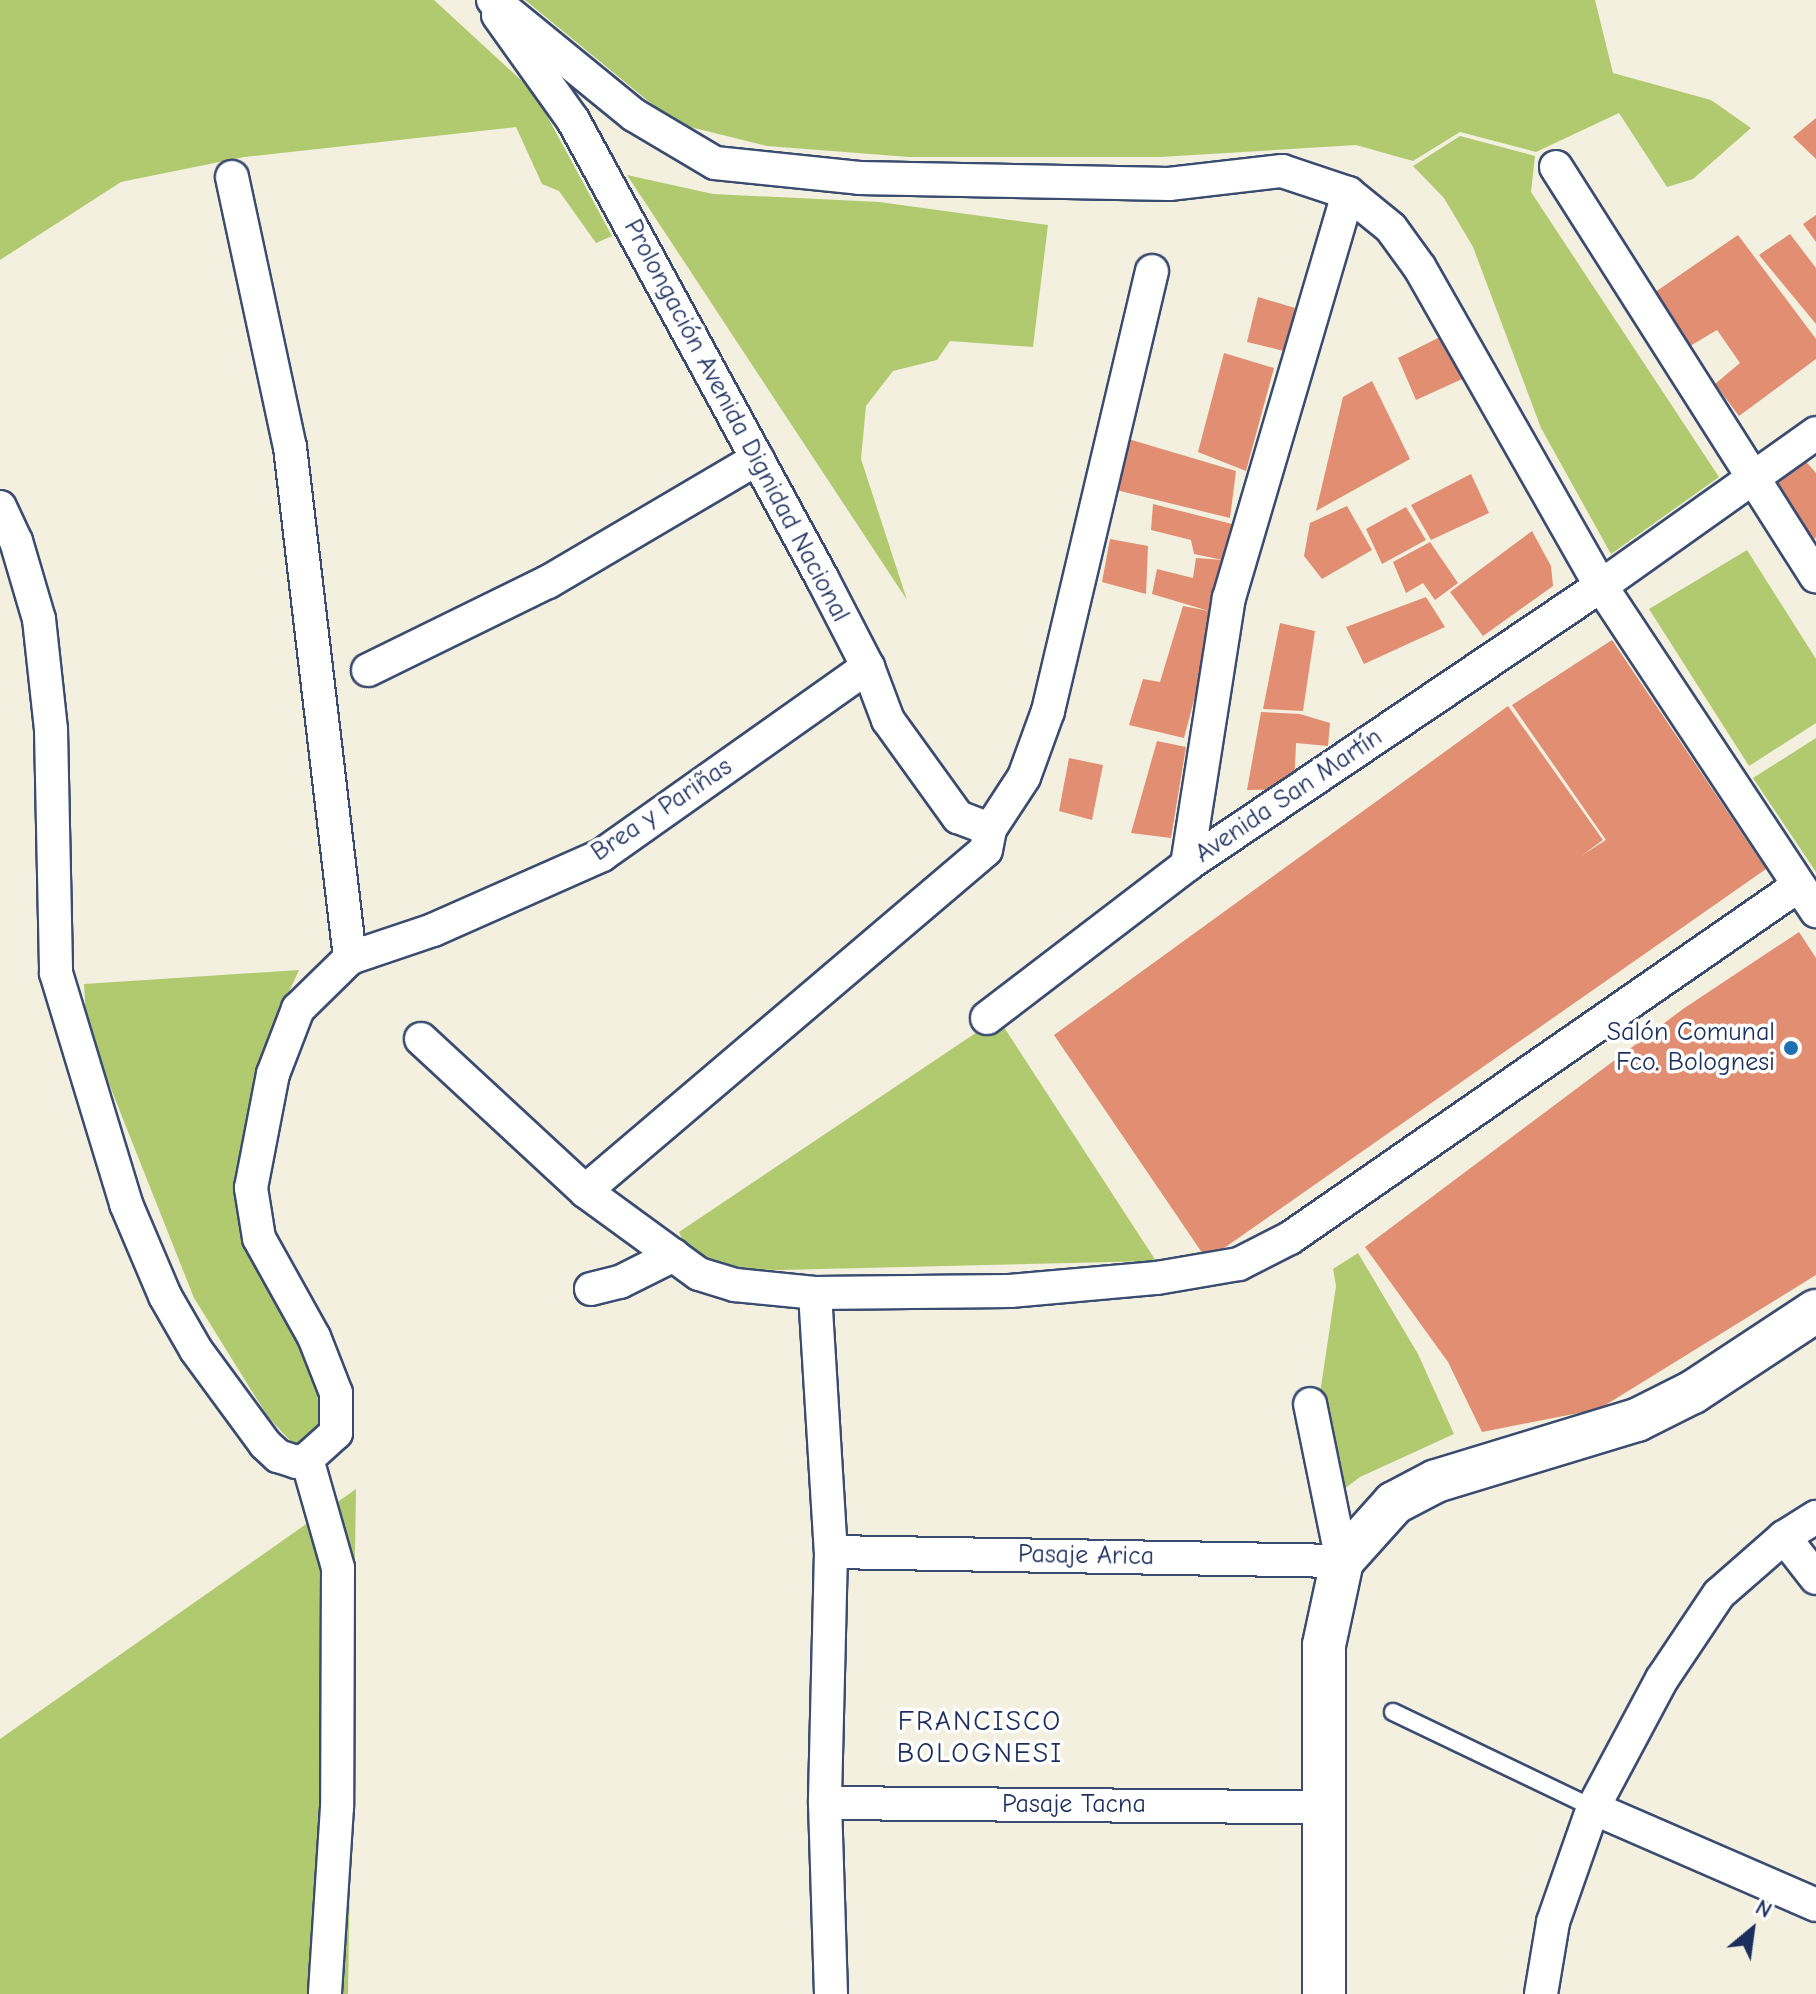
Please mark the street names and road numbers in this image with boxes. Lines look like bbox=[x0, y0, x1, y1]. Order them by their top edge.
street label: Prolongación Avenida Dignidad Nacional bbox=[616, 214, 856, 628]
street label: Avenida San Martín bbox=[1190, 722, 1388, 870]
street label: Brea y Pariñas bbox=[586, 751, 738, 869]
street label: Pasaje Arica bbox=[1018, 1539, 1154, 1573]
street label: Pasaje Tacna bbox=[1002, 1789, 1146, 1821]

